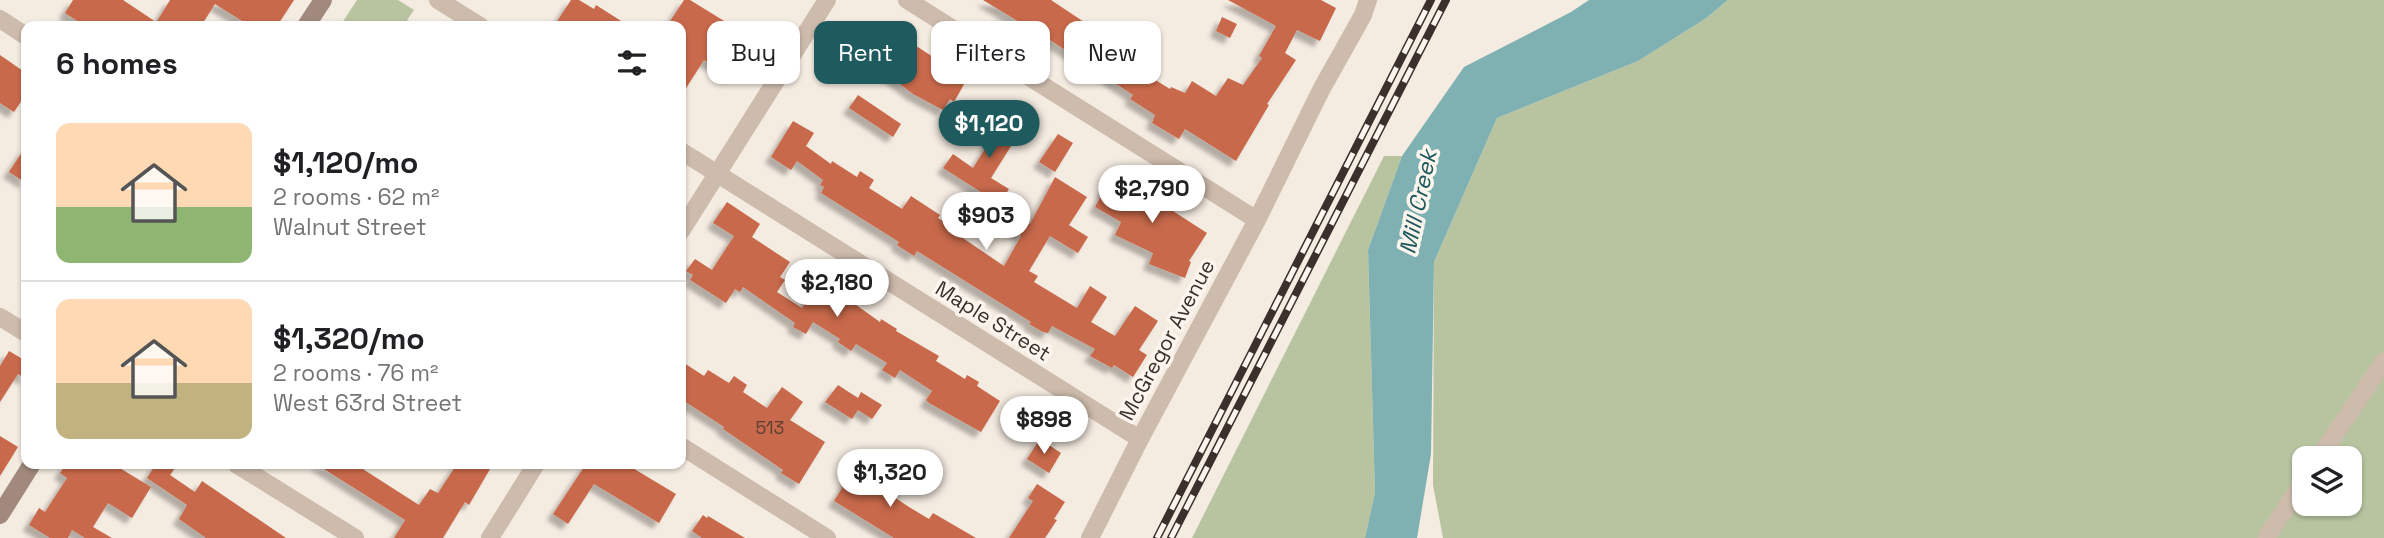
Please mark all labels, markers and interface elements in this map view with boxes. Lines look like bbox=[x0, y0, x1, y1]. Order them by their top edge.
chip: Buy bbox=[707, 21, 800, 84]
chip: Rent bbox=[814, 21, 917, 84]
chip: Filters bbox=[931, 21, 1050, 84]
chip: New bbox=[1064, 21, 1161, 84]
text: 6 homes bbox=[56, 44, 178, 83]
icon: filters bbox=[613, 44, 651, 82]
pin: $1,120 bbox=[932, 100, 1046, 160]
text: $1,120 bbox=[955, 108, 1023, 138]
text: $1,120/mo bbox=[273, 143, 418, 182]
water label: Mill Creek bbox=[1392, 145, 1444, 257]
icon: home bbox=[112, 151, 196, 235]
pin: $2,790 bbox=[1095, 166, 1209, 225]
text: $2,790 bbox=[1114, 173, 1190, 203]
text: 2 rooms · 62 m² bbox=[273, 182, 439, 212]
pin: $903 bbox=[945, 192, 1027, 252]
text: $903 bbox=[957, 200, 1015, 230]
text: Walnut Street bbox=[273, 212, 427, 242]
street label: McGregor Avenue bbox=[1113, 255, 1220, 425]
pin: $2,180 bbox=[780, 260, 894, 319]
text: $2,180 bbox=[801, 267, 873, 297]
street label: Maple Street bbox=[931, 274, 1056, 367]
text: $1,320/mo bbox=[273, 319, 425, 358]
icon: home bbox=[112, 327, 196, 411]
text: 2 rooms · 76 m² bbox=[273, 358, 438, 388]
text: West 63rd Street bbox=[273, 388, 462, 418]
pin: $898 bbox=[1003, 396, 1085, 456]
text: $898 bbox=[1016, 404, 1072, 434]
house number: 513 bbox=[756, 416, 784, 439]
map controls bbox=[2292, 446, 2362, 516]
button: layers bbox=[2292, 446, 2362, 516]
pin: $1,320 bbox=[833, 449, 947, 509]
text: $1,320 bbox=[853, 457, 927, 487]

